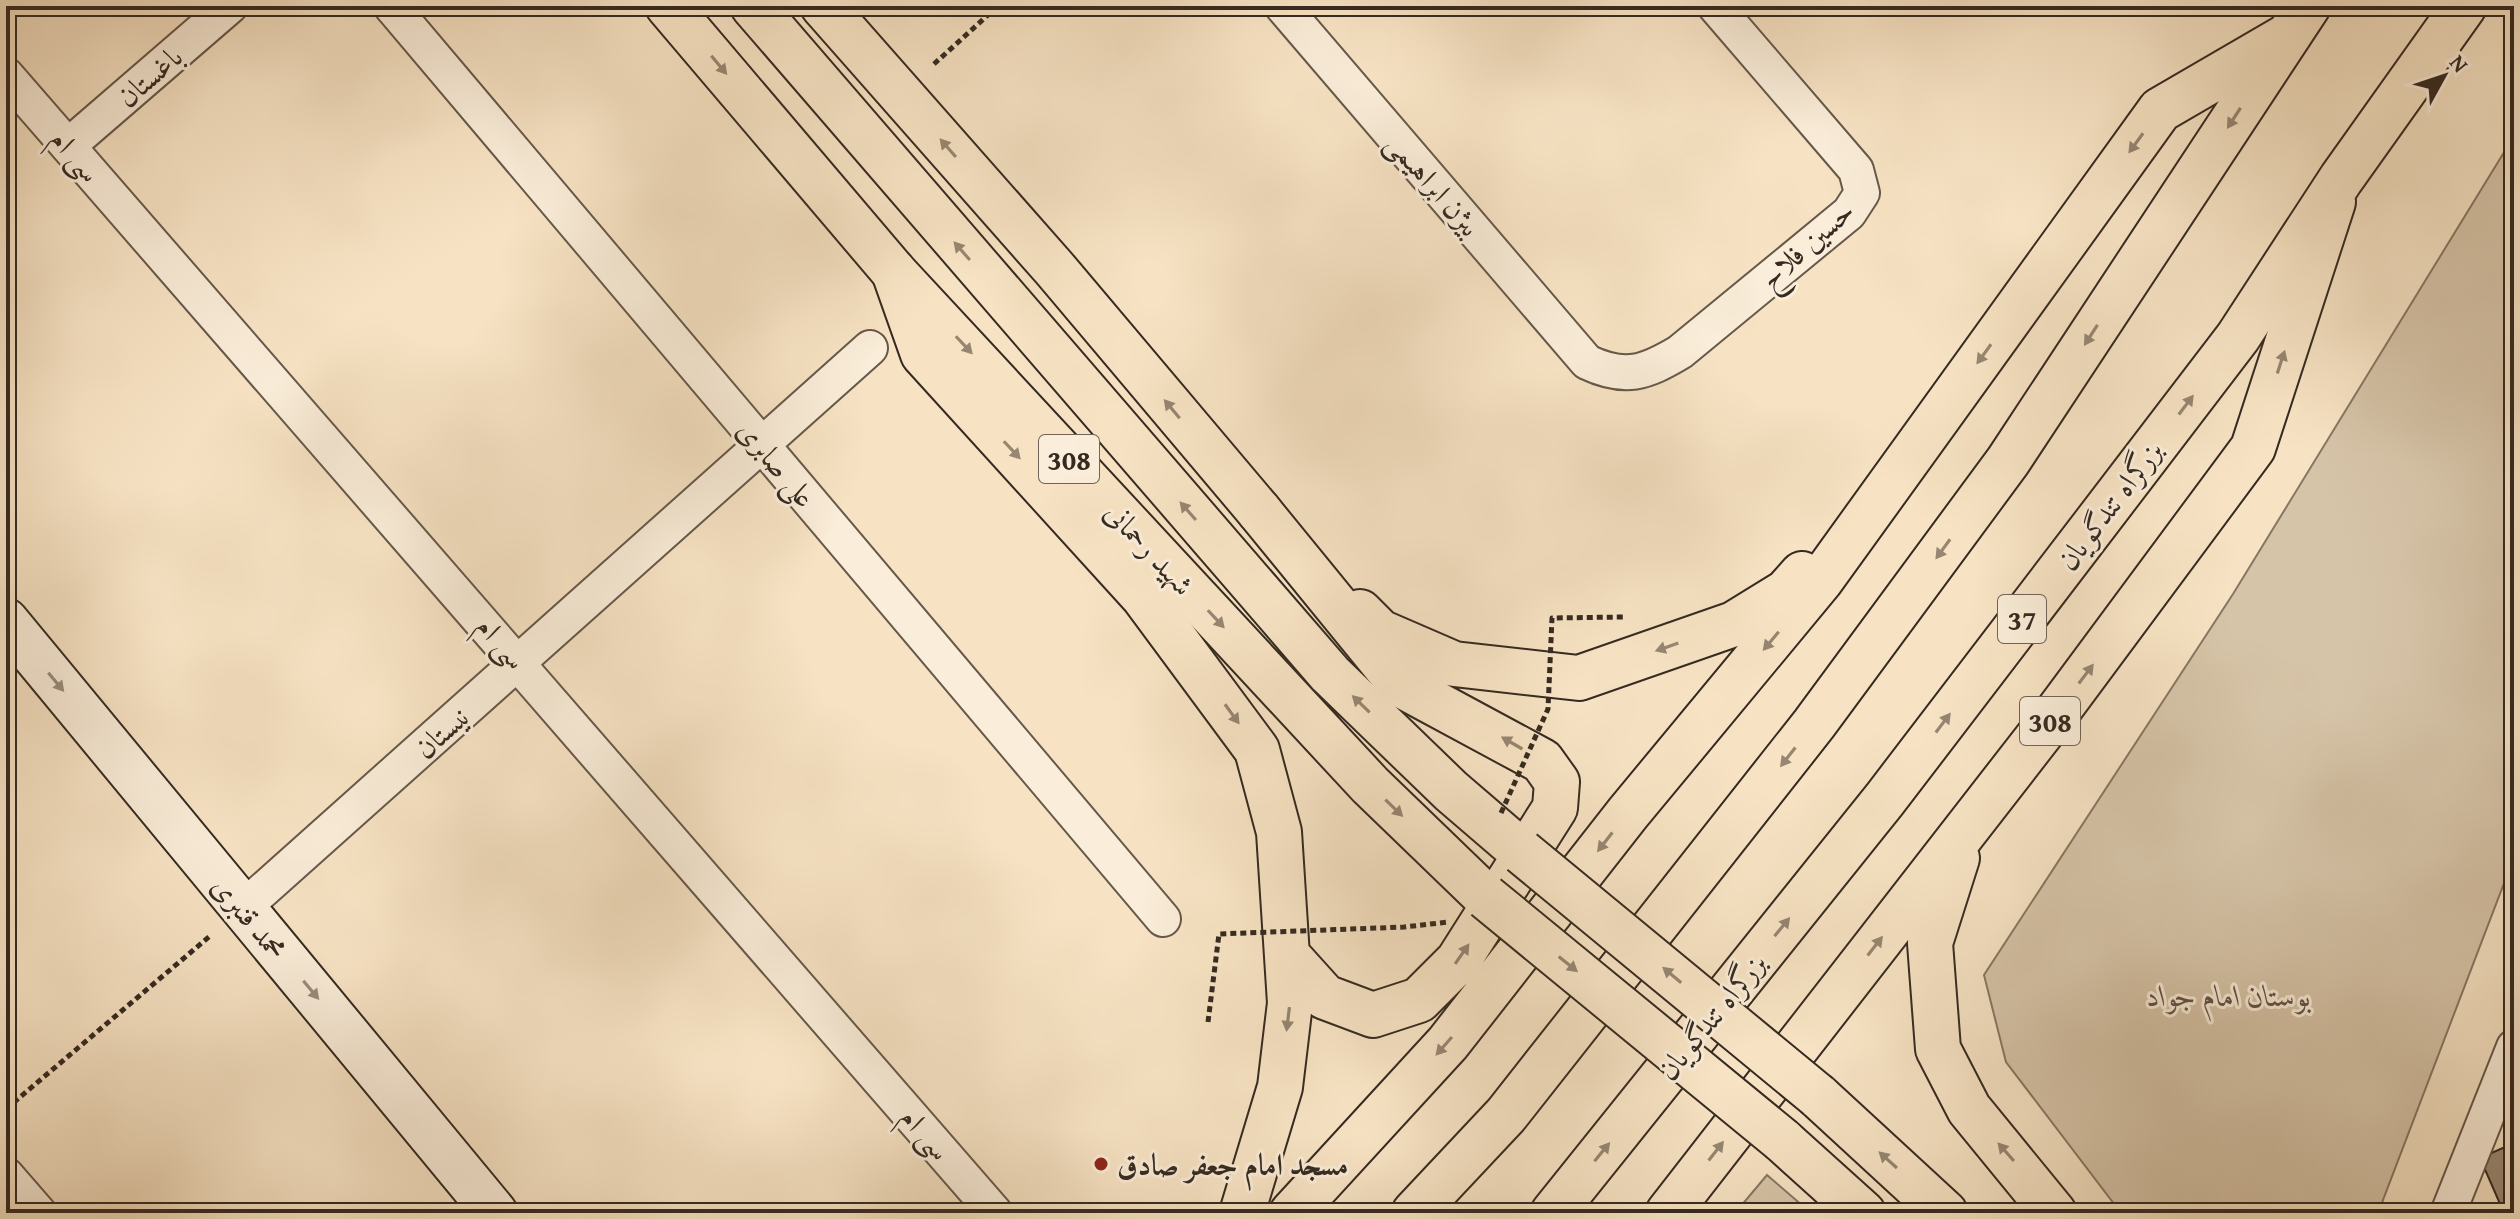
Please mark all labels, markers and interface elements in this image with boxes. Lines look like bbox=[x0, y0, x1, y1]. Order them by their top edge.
street label: باغستان bbox=[106, 35, 192, 117]
north arrow bbox=[2404, 36, 2484, 116]
text: N bbox=[2442, 47, 2476, 79]
one-way arrow bbox=[710, 55, 727, 75]
one-way arrow bbox=[2227, 107, 2242, 128]
street label: سی ام bbox=[36, 118, 112, 195]
street label: بیژن ابراهیمی bbox=[1376, 122, 1492, 246]
one-way arrow bbox=[2129, 133, 2144, 154]
one-way arrow bbox=[940, 138, 957, 158]
street label: حسین فلاح bbox=[1748, 189, 1867, 303]
one-way arrow bbox=[954, 242, 971, 262]
one-way arrow bbox=[2084, 324, 2099, 346]
one-way arrow bbox=[954, 336, 972, 355]
one-way arrow bbox=[1976, 344, 1992, 364]
one-way arrow bbox=[2276, 349, 2288, 373]
one-way arrow bbox=[2177, 395, 2193, 415]
one-way arrow bbox=[1164, 399, 1181, 419]
street label: علی صابری bbox=[726, 409, 827, 517]
street label: بزرگراه تندگویان bbox=[2045, 431, 2173, 579]
road number: 308 bbox=[1039, 435, 1099, 483]
one-way arrow bbox=[1003, 440, 1021, 459]
street label: شهید رحمانی bbox=[1095, 491, 1205, 605]
one-way arrow bbox=[1180, 501, 1197, 521]
one-way arrow bbox=[1936, 538, 1951, 559]
road number: 37 bbox=[1998, 595, 2046, 643]
street label: سی ام bbox=[462, 605, 538, 682]
one-way arrow bbox=[1206, 609, 1224, 628]
one-way arrow bbox=[1763, 631, 1780, 651]
one-way arrow bbox=[1655, 642, 1679, 654]
one-way arrow bbox=[2077, 663, 2093, 684]
one-way arrow bbox=[47, 671, 64, 691]
street label: نیستان bbox=[404, 695, 478, 769]
one-way arrow bbox=[1352, 696, 1371, 714]
road number: 308 bbox=[2020, 697, 2080, 745]
one-way arrow bbox=[1224, 704, 1239, 725]
one-way arrow bbox=[1934, 713, 1950, 733]
one-way arrow bbox=[1501, 736, 1523, 750]
one-way arrow bbox=[1780, 747, 1796, 767]
one-way arrow bbox=[1384, 798, 1403, 817]
one-way arrow bbox=[1598, 832, 1614, 852]
street label: محمد قنبری bbox=[202, 865, 298, 969]
one-way arrow bbox=[1773, 917, 1790, 937]
one-way arrow bbox=[1867, 936, 1883, 956]
one-way arrow bbox=[1454, 943, 1469, 964]
street label: بزرگراه تندگویان bbox=[1646, 943, 1776, 1089]
one-way arrow bbox=[1558, 955, 1578, 972]
one-way arrow bbox=[1662, 968, 1682, 984]
park label: بوستان امام جواد bbox=[2146, 973, 2312, 1022]
one-way arrow bbox=[302, 980, 318, 1000]
one-way arrow bbox=[1281, 1007, 1294, 1032]
one-way arrow bbox=[1436, 1036, 1454, 1055]
street label: سی ام bbox=[886, 1096, 962, 1173]
one-way arrow bbox=[1707, 1141, 1723, 1161]
place label: مسجد امام جعفر صادق bbox=[1117, 1142, 1348, 1191]
one-way arrow bbox=[1593, 1142, 1610, 1162]
one-way arrow bbox=[1998, 1143, 2015, 1163]
one-way arrow bbox=[1879, 1151, 1898, 1169]
marker: مسجد امام جعفر صادق bbox=[1092, 1155, 1110, 1173]

